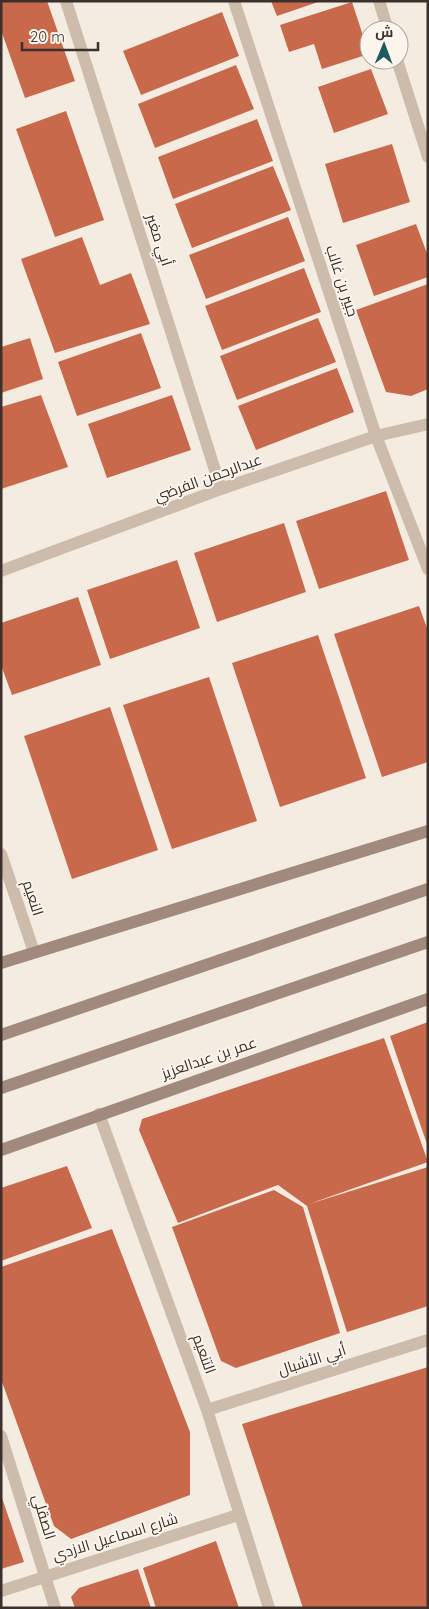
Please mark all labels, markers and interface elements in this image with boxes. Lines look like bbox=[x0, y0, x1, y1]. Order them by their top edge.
scale bar bbox=[22, 20, 99, 52]
north arrow bbox=[359, 20, 409, 70]
text: ش bbox=[375, 23, 393, 41]
text: 20 m bbox=[30, 27, 65, 46]
street label: أبي مغير bbox=[139, 211, 177, 269]
street label: جبير بن غالب bbox=[321, 243, 363, 319]
street label: عبدالرحمن الفرضي bbox=[151, 449, 265, 509]
street label: النعيم bbox=[18, 878, 48, 918]
street label: عمر بن عبدالعزيز bbox=[158, 1032, 259, 1084]
street label: التنعيم bbox=[188, 1331, 220, 1377]
street label: أبي الأشبال bbox=[275, 1340, 349, 1382]
street label: الصقلي bbox=[26, 1492, 60, 1543]
street label: شارع اسماعيل الازدي bbox=[50, 1508, 181, 1568]

